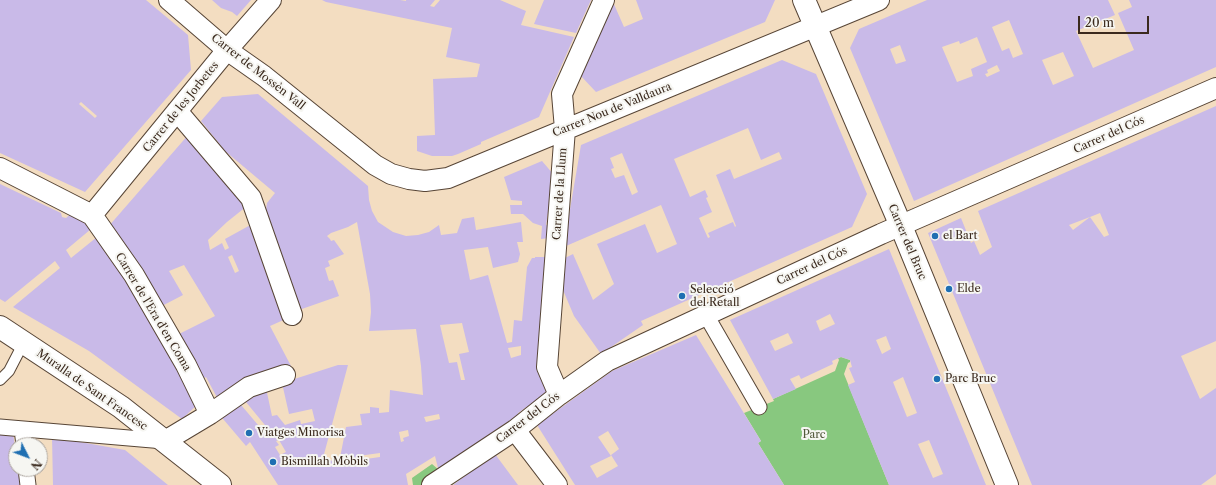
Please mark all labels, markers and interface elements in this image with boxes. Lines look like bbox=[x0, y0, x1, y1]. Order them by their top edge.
scale bar bbox=[1080, 8, 1151, 34]
text: 20 m bbox=[1085, 15, 1114, 30]
street label: Carrer de Mossèn Vall bbox=[208, 31, 308, 113]
street label: Carrer de les Jorbetes bbox=[140, 59, 222, 155]
street label: Carrer Nou de Valldaura bbox=[551, 80, 673, 140]
street label: Carrer del Cós bbox=[1072, 113, 1146, 157]
street label: Carrer de la Llum bbox=[550, 147, 570, 241]
street label: Carrer del Bruc bbox=[885, 202, 929, 282]
place label: el Bart bbox=[943, 229, 977, 243]
marker: el Bart bbox=[930, 231, 940, 241]
street label: Carrer del Cós bbox=[775, 244, 849, 288]
street label: Carrer de l'Era d'en Coma bbox=[112, 250, 194, 374]
place label: Elde bbox=[957, 282, 981, 296]
place label: Selecció del Retall bbox=[690, 283, 739, 309]
marker: Elde bbox=[944, 284, 954, 294]
marker: Selecció del Retall bbox=[677, 291, 687, 301]
street label: Muralla de Sant Francesc bbox=[34, 347, 150, 433]
place label: Parc Bruc bbox=[945, 372, 996, 386]
marker: Parc Bruc bbox=[932, 374, 942, 384]
street label: Carrer del Cós bbox=[494, 390, 562, 446]
place label: Viatges Minorisa bbox=[257, 426, 344, 440]
marker: Viatges Minorisa bbox=[244, 428, 254, 438]
park label: Parc bbox=[802, 428, 826, 442]
north arrow bbox=[8, 437, 48, 477]
place label: Bismillah Mòbils bbox=[281, 455, 368, 469]
text: N bbox=[28, 456, 45, 473]
marker: Bismillah Mòbils bbox=[268, 457, 278, 467]

